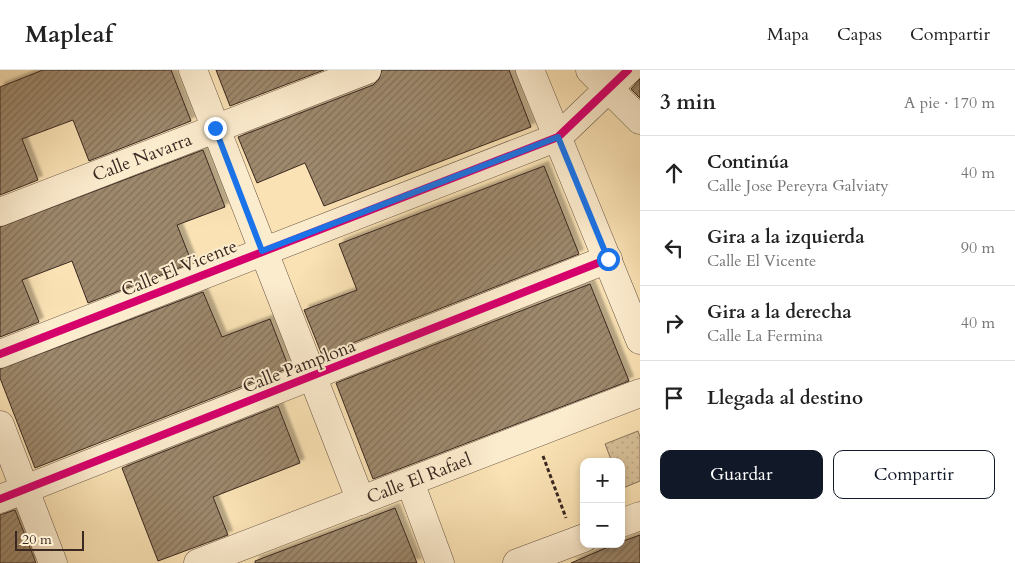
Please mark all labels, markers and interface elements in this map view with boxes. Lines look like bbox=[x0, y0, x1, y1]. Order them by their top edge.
text: Mapleaf bbox=[25, 18, 113, 51]
text: Mapa bbox=[767, 22, 809, 47]
text: Capas bbox=[837, 22, 882, 47]
text: Compartir bbox=[910, 22, 990, 47]
text: 3 min bbox=[660, 88, 716, 117]
text: A pie · 170 m bbox=[904, 92, 995, 114]
route end bbox=[204, 117, 227, 140]
street label: Calle Navarra bbox=[89, 127, 196, 188]
text: Continúa bbox=[707, 149, 789, 175]
icon: ahead bbox=[660, 159, 688, 187]
text: 40 m bbox=[961, 162, 995, 184]
text: Calle Jose Pereyra Galviaty bbox=[707, 175, 889, 197]
text: Gira a la izquierda bbox=[707, 224, 865, 250]
street label: Calle El Vicente bbox=[117, 234, 241, 303]
icon: left bbox=[660, 234, 688, 262]
text: 90 m bbox=[961, 237, 995, 259]
route start bbox=[597, 248, 620, 271]
text: Calle El Vicente bbox=[707, 250, 816, 272]
text: Gira a la derecha bbox=[707, 299, 852, 325]
icon: right bbox=[660, 309, 688, 337]
text: 40 m bbox=[961, 312, 995, 334]
text: Calle La Fermina bbox=[707, 325, 823, 347]
street label: Calle Pamplona bbox=[239, 333, 360, 400]
icon: arrive bbox=[660, 384, 688, 412]
text: Llegada al destino bbox=[707, 385, 863, 411]
street label: Calle El Rafael bbox=[363, 447, 476, 510]
button: Guardar bbox=[660, 450, 823, 499]
button: Compartir bbox=[833, 450, 995, 499]
map controls bbox=[580, 458, 625, 548]
button: + bbox=[580, 458, 625, 503]
button: − bbox=[580, 503, 625, 548]
scale bar bbox=[15, 528, 84, 551]
text: 20 m bbox=[22, 530, 52, 549]

